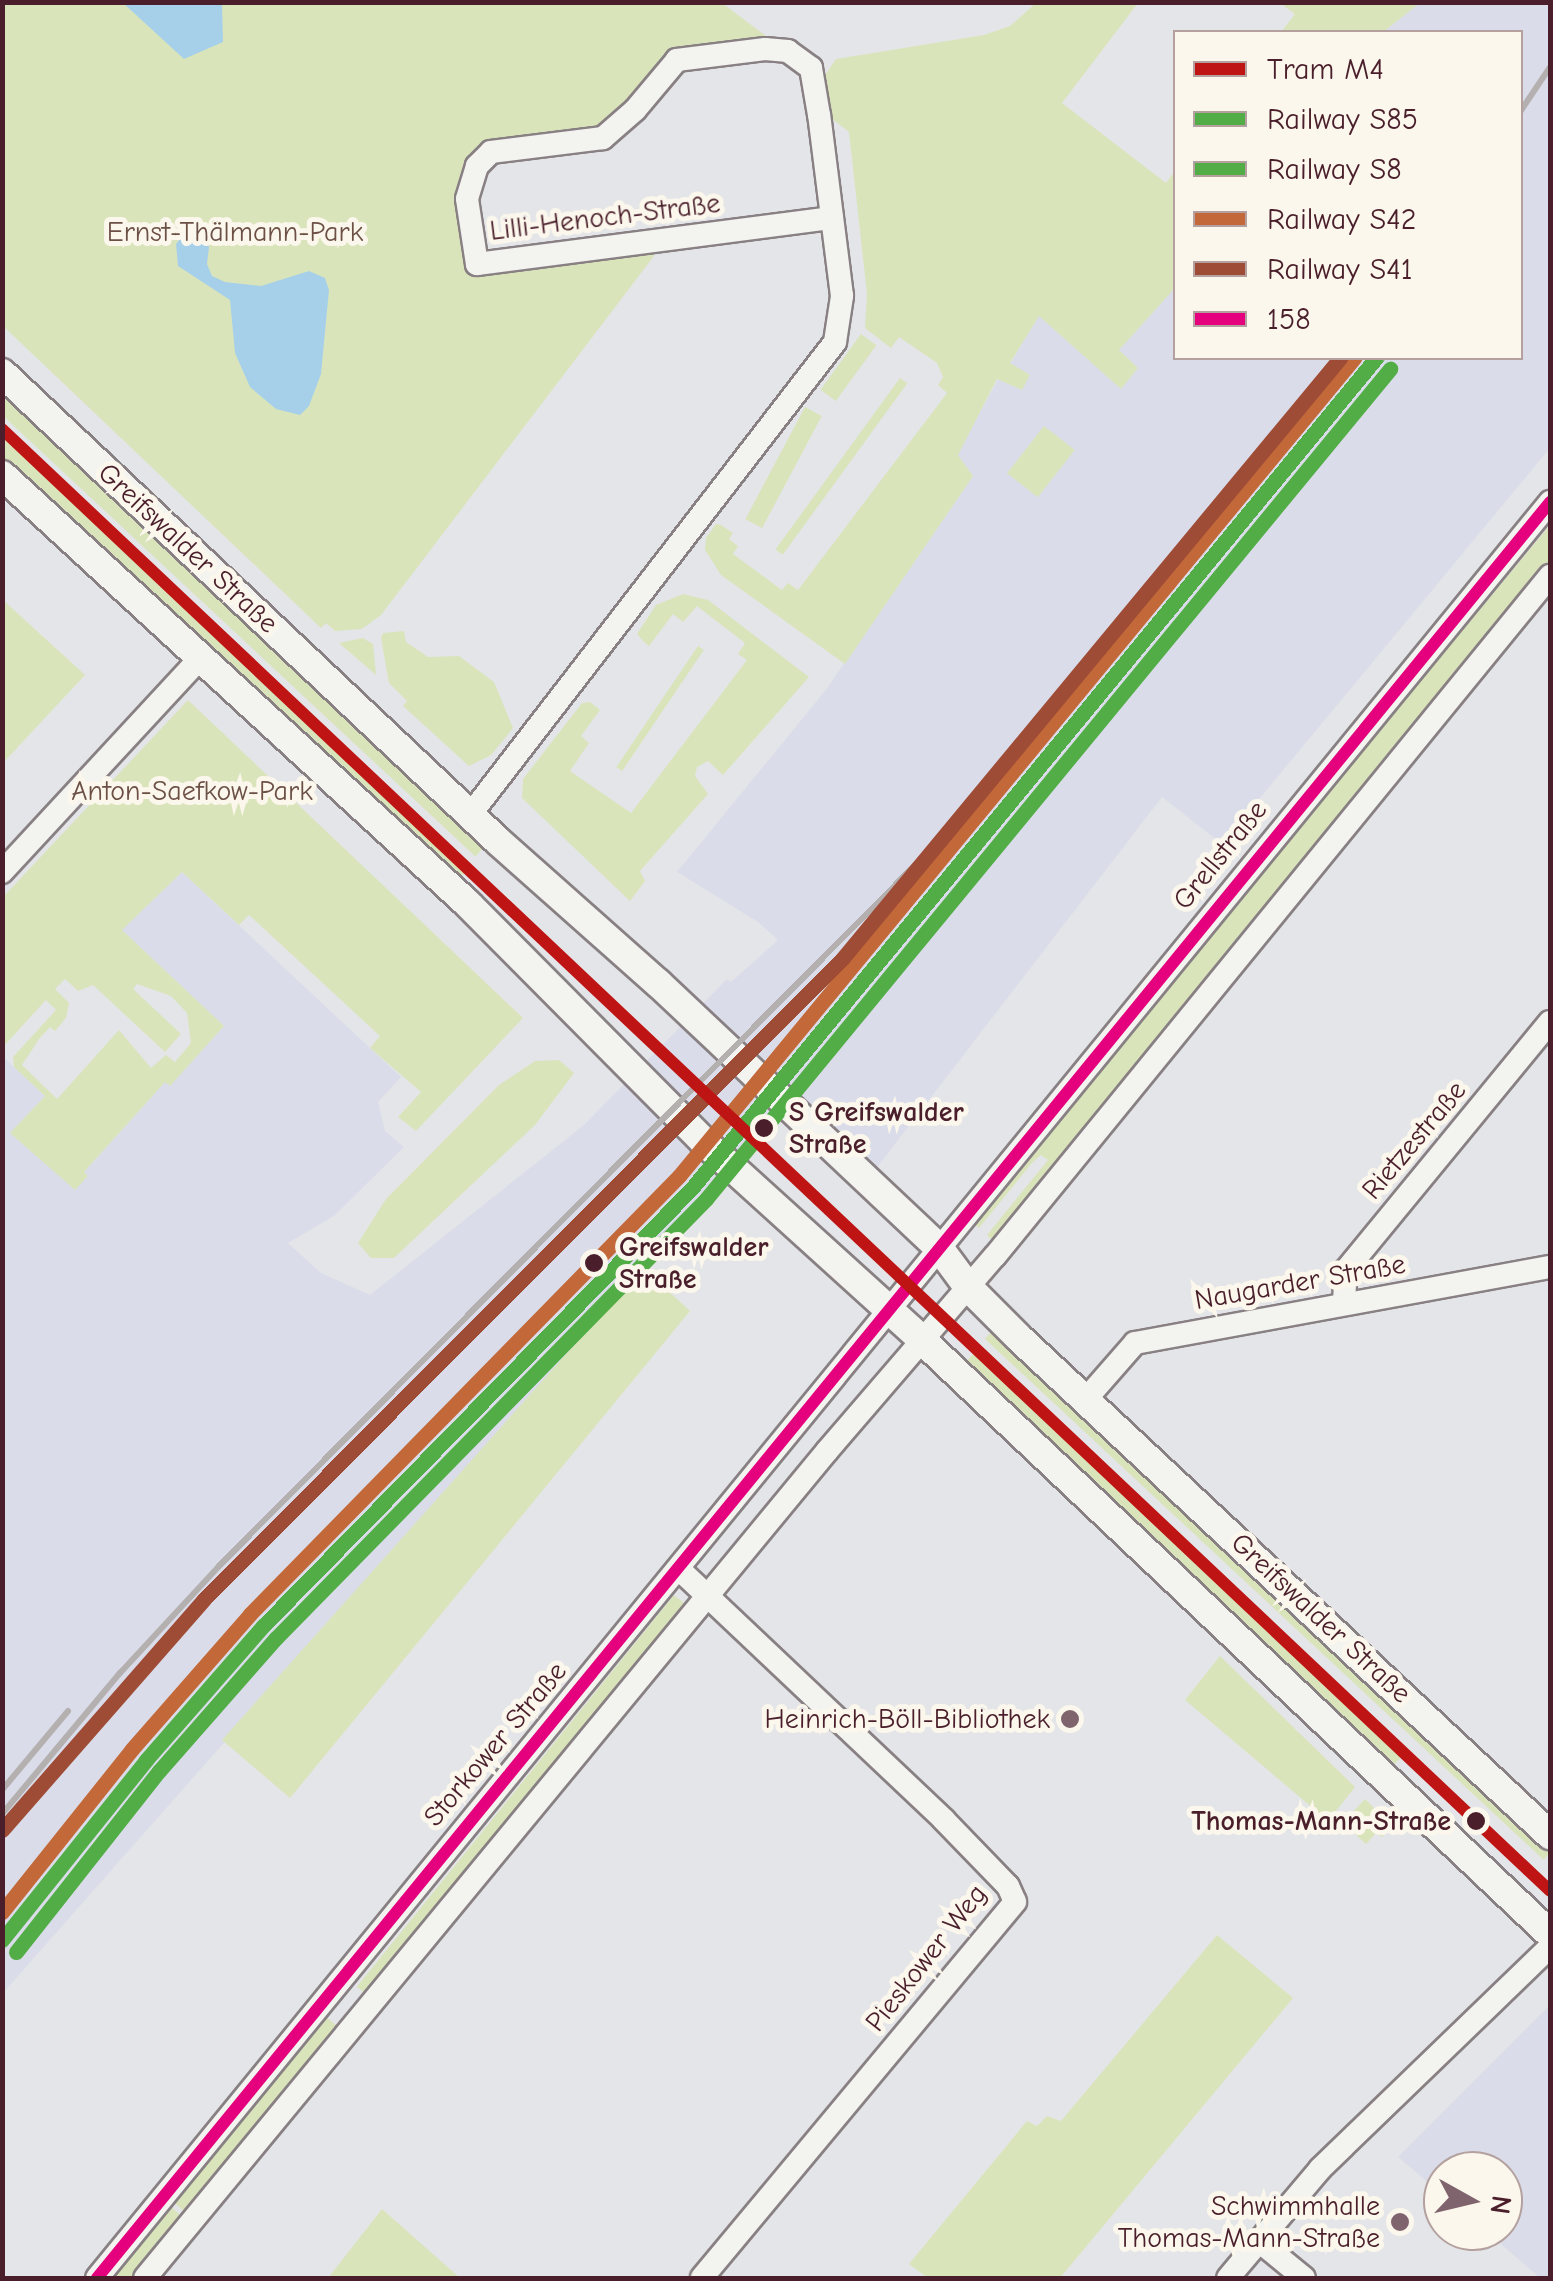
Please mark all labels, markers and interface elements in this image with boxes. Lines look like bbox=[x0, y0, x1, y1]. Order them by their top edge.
legend bbox=[1173, 30, 1523, 360]
text: Tram M4 bbox=[1267, 52, 1384, 87]
text: Railway S85 bbox=[1267, 102, 1418, 137]
text: Railway S8 bbox=[1267, 152, 1402, 187]
street label: Lilli-Henoch-Straße bbox=[488, 186, 722, 248]
text: Railway S42 bbox=[1267, 202, 1416, 237]
park label: Ernst-Thälmann-Park bbox=[107, 215, 363, 249]
text: Railway S41 bbox=[1267, 252, 1413, 287]
text: 158 bbox=[1267, 302, 1311, 337]
street label: Greifswalder Straße bbox=[91, 456, 285, 640]
park label: Anton-Saefkow-Park bbox=[71, 774, 313, 808]
street label: Grellstraße bbox=[1166, 794, 1274, 916]
street label: Rietzestraße bbox=[1355, 1074, 1473, 1206]
place label: S Greifswalder Straße bbox=[789, 1095, 964, 1161]
marker: S Greifswalder Straße bbox=[748, 1112, 780, 1144]
place label: Greifswalder Straße bbox=[619, 1230, 768, 1296]
marker: Greifswalder Straße bbox=[578, 1247, 610, 1279]
street label: Naugarder Straße bbox=[1192, 1247, 1408, 1317]
street label: Greifswalder Straße bbox=[1224, 1526, 1418, 1710]
street label: Storkower Straße bbox=[417, 1655, 573, 1833]
place label: Heinrich-Böll-Bibliothek bbox=[765, 1702, 1050, 1736]
marker: Heinrich-Böll-Bibliothek bbox=[1059, 1708, 1081, 1730]
place label: Thomas-Mann-Straße bbox=[1191, 1804, 1451, 1838]
marker: Thomas-Mann-Straße bbox=[1460, 1805, 1492, 1837]
street label: Pieskower Weg bbox=[858, 1878, 994, 2038]
north arrow bbox=[1423, 2151, 1523, 2251]
place label: Schwimmhalle Thomas-Mann-Straße bbox=[1118, 2189, 1380, 2255]
text: N bbox=[1484, 2194, 1518, 2216]
marker: Schwimmhalle Thomas-Mann-Straße bbox=[1389, 2211, 1411, 2233]

